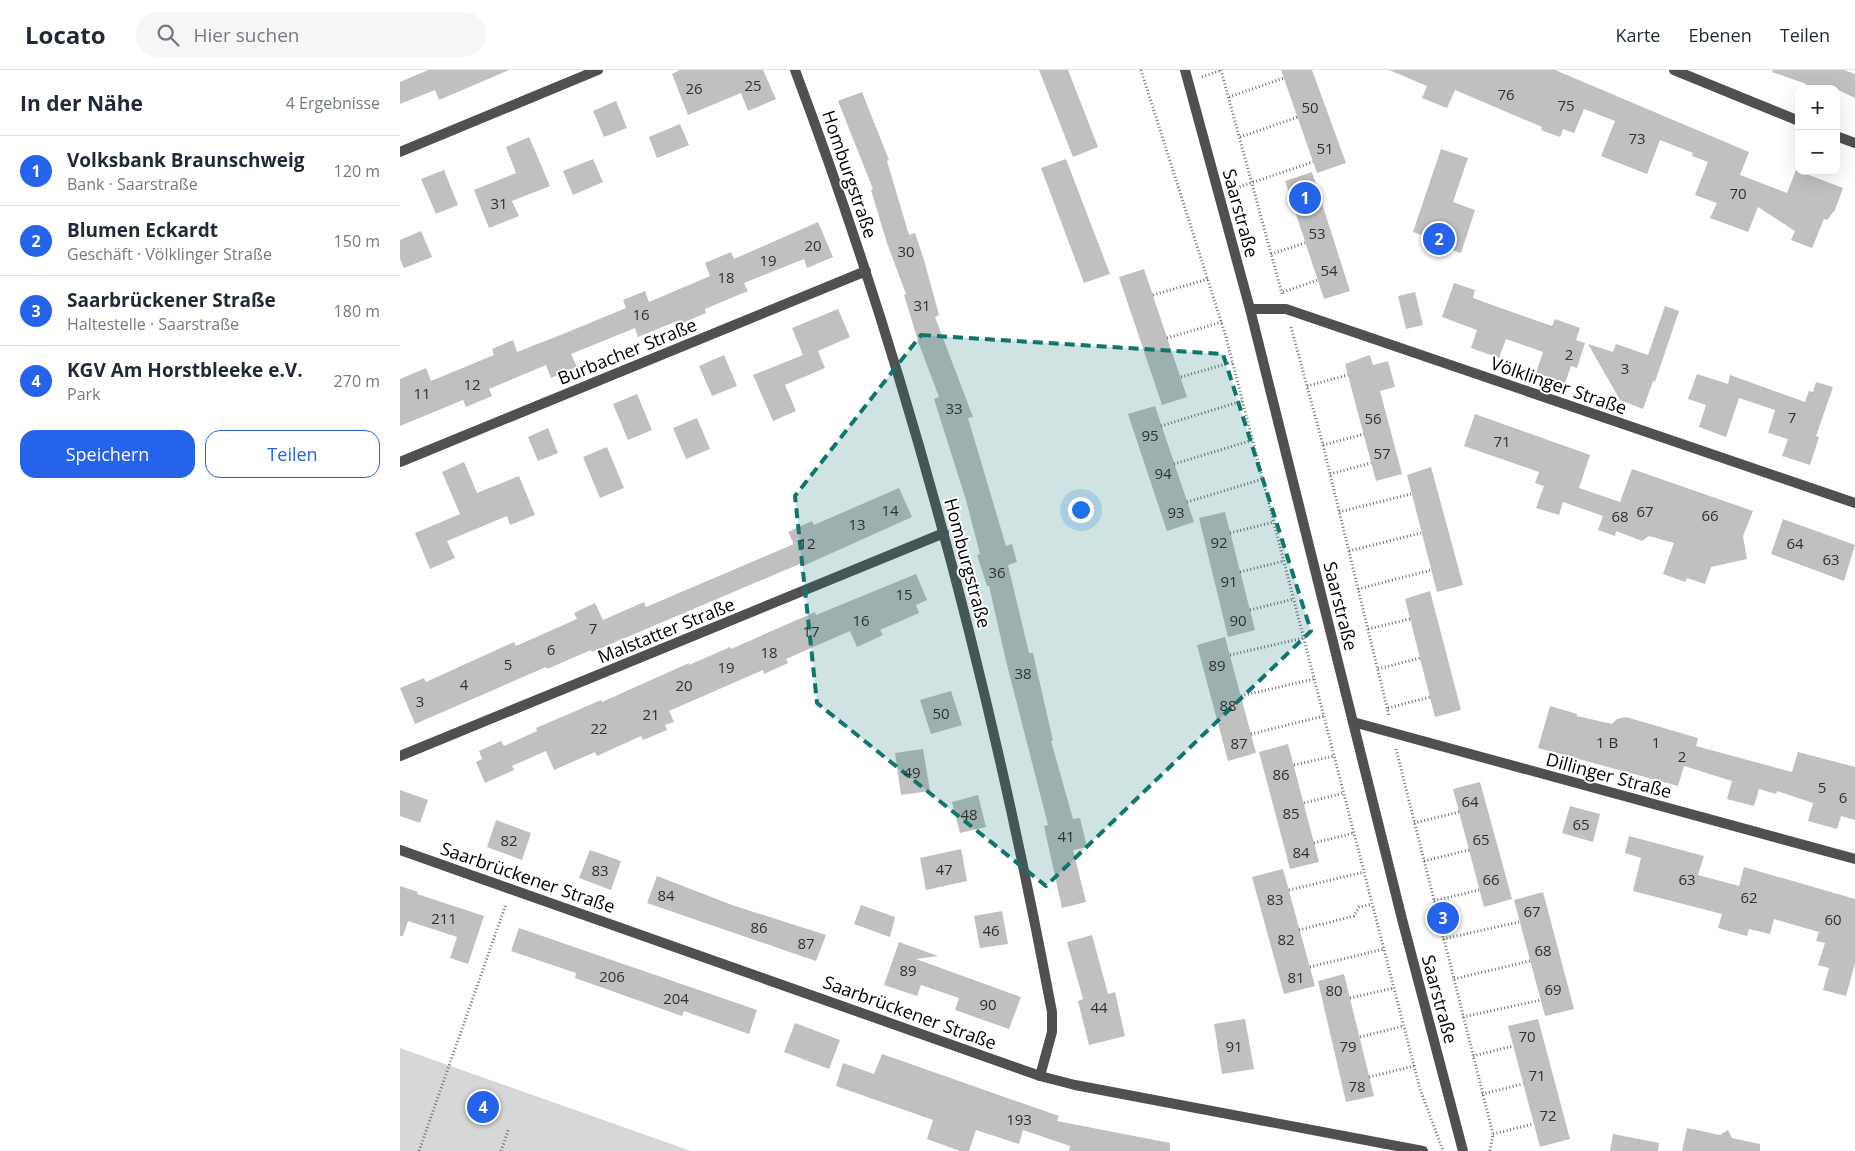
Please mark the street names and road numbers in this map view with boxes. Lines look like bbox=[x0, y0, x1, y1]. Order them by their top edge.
street label: Homburgstraße bbox=[817, 107, 883, 241]
street label: Saarstraße bbox=[1218, 166, 1264, 260]
street label: Burbacher Straße bbox=[554, 312, 700, 390]
street label: Völklinger Straße bbox=[1488, 350, 1630, 420]
street label: Homburgstraße bbox=[939, 495, 997, 631]
street label: Saarstraße bbox=[1318, 559, 1364, 653]
street label: Malstatter Straße bbox=[594, 592, 738, 668]
street label: Dillinger Straße bbox=[1544, 747, 1674, 803]
street label: Saarbrückener Straße bbox=[438, 836, 618, 918]
street label: Saarstraße bbox=[1417, 952, 1463, 1046]
street label: Saarbrückener Straße bbox=[820, 969, 1000, 1055]

